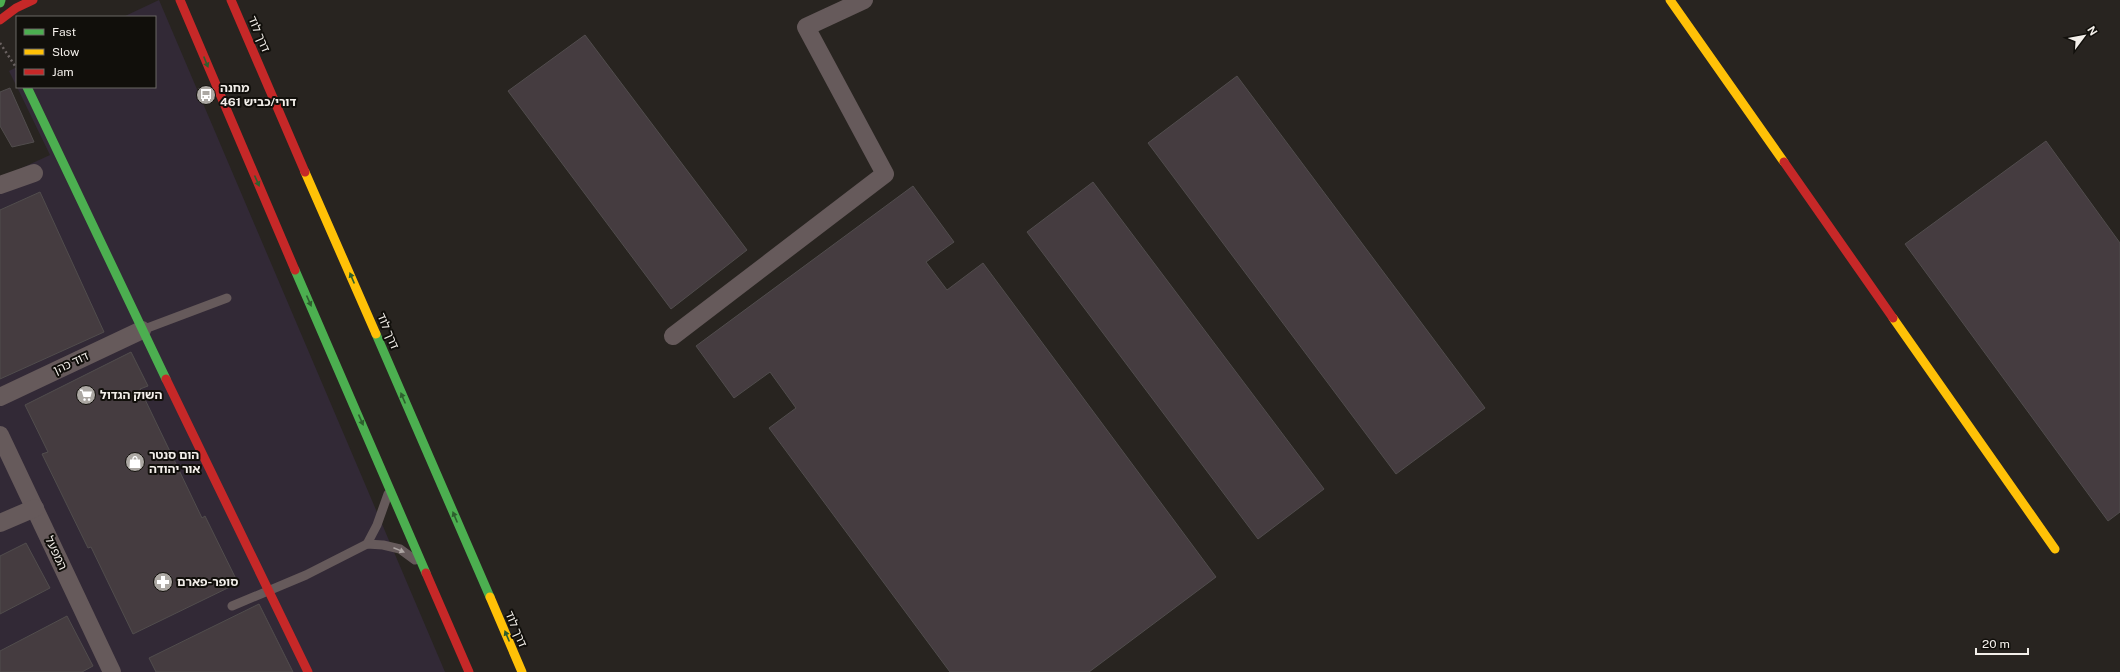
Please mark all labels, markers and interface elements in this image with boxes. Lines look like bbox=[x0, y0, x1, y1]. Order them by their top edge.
street label: דרך לוד bbox=[245, 14, 273, 55]
legend bbox=[16, 16, 156, 88]
north arrow bbox=[2064, 16, 2104, 56]
text: N bbox=[2085, 24, 2100, 38]
text: Fast bbox=[52, 25, 77, 39]
text: Slow bbox=[52, 45, 80, 59]
one-way arrow bbox=[202, 56, 209, 68]
text: Jam bbox=[52, 65, 74, 79]
place label: מחנה דורי/כביש 461 bbox=[220, 81, 296, 109]
bus stop icon: מחנה דורי/כביש 461 bbox=[195, 84, 217, 106]
one-way arrow bbox=[254, 176, 260, 187]
one-way arrow bbox=[348, 272, 354, 284]
one-way arrow bbox=[306, 295, 312, 306]
street label: דרך לוד bbox=[374, 311, 402, 352]
street label: דוד כהן bbox=[51, 349, 91, 377]
supermarket icon: השוק הגדול bbox=[75, 384, 97, 406]
place label: השוק הגדול bbox=[100, 388, 162, 402]
one-way arrow bbox=[400, 391, 406, 403]
one-way arrow bbox=[358, 414, 364, 425]
place label: הום סנטר אור יהודה bbox=[149, 448, 200, 476]
shop icon: הום סנטר אור יהודה bbox=[124, 451, 146, 473]
one-way arrow bbox=[452, 511, 458, 522]
street label: המפעל bbox=[42, 534, 70, 572]
one-way arrow bbox=[394, 547, 405, 553]
pharmacy icon: סופר-פארם bbox=[152, 571, 174, 593]
place label: סופר-פארם bbox=[177, 575, 238, 589]
street label: דרך לוד bbox=[502, 609, 530, 650]
one-way arrow bbox=[503, 630, 509, 642]
scale bar bbox=[1976, 630, 2028, 656]
text: 20 m bbox=[1982, 637, 2010, 651]

